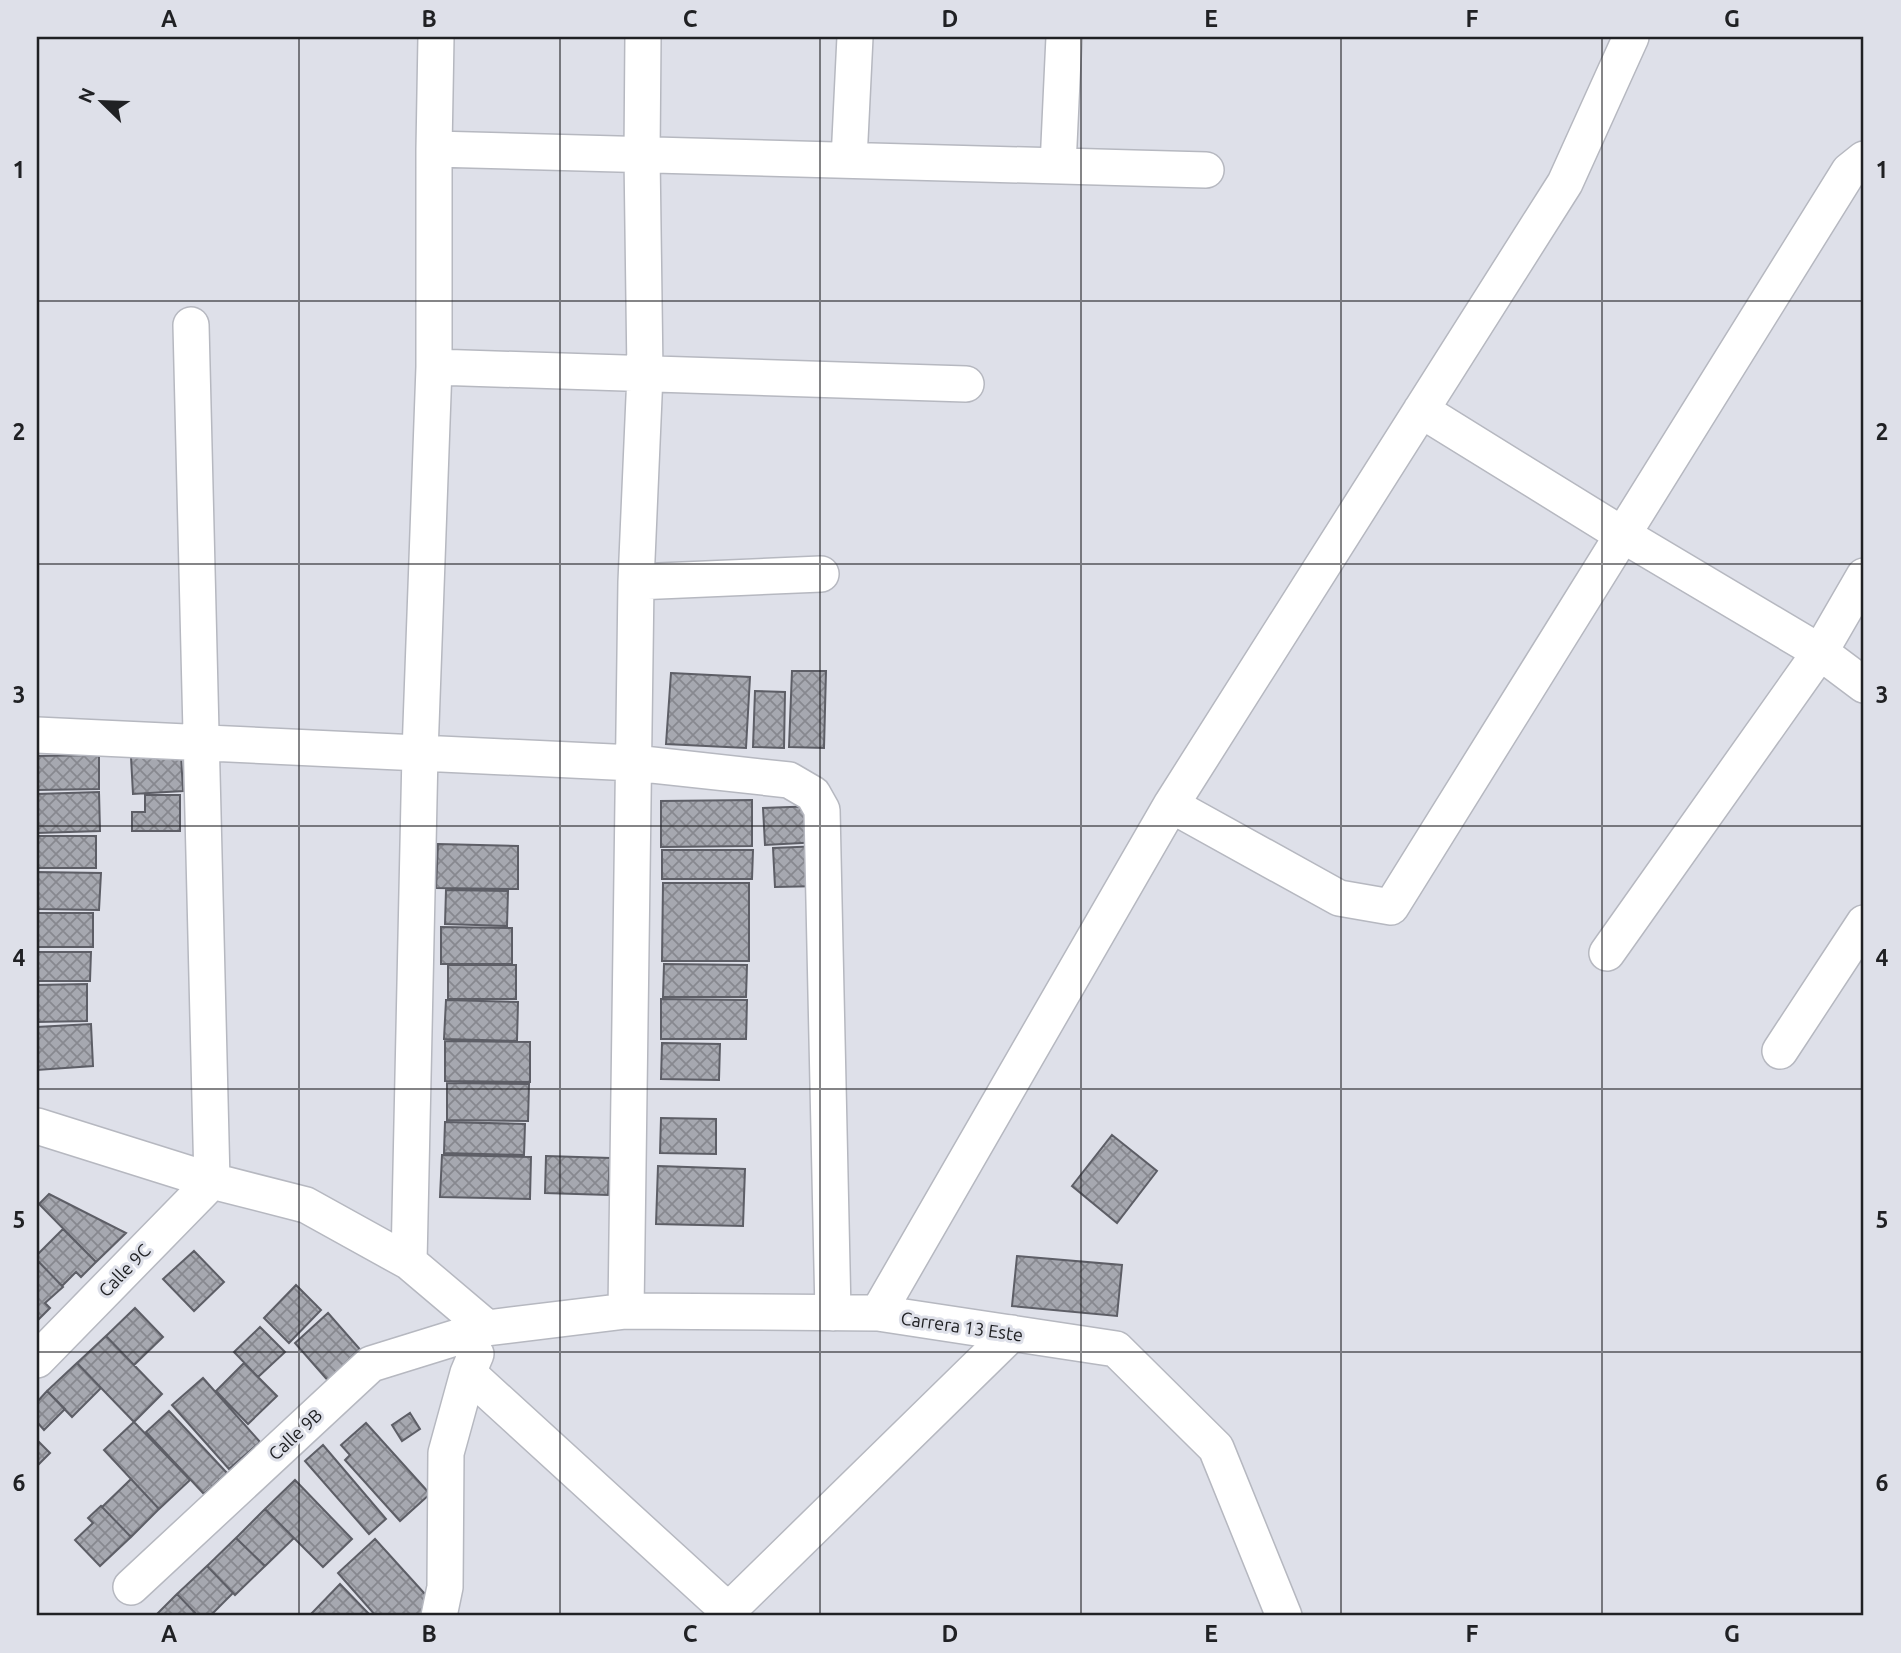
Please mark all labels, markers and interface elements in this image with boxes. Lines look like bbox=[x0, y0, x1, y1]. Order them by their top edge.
text: A bbox=[161, 6, 177, 31]
text: B bbox=[421, 6, 437, 31]
text: C bbox=[683, 6, 698, 31]
text: D bbox=[942, 6, 958, 31]
text: E bbox=[1204, 6, 1218, 31]
text: F bbox=[1466, 6, 1479, 31]
text: G bbox=[1724, 6, 1740, 31]
north arrow bbox=[66, 66, 136, 136]
text: N bbox=[73, 85, 99, 106]
text: 1 bbox=[13, 157, 25, 182]
text: 1 bbox=[1876, 157, 1888, 182]
text: 2 bbox=[13, 419, 25, 444]
text: 2 bbox=[1876, 419, 1888, 444]
text: 3 bbox=[13, 682, 25, 707]
text: 3 bbox=[1876, 682, 1888, 707]
text: 4 bbox=[13, 945, 26, 970]
text: 4 bbox=[1876, 945, 1889, 970]
text: 5 bbox=[13, 1207, 25, 1232]
text: 5 bbox=[1876, 1207, 1888, 1232]
street label: Calle 9C bbox=[94, 1240, 154, 1300]
street label: Carrera 13 Este bbox=[900, 1308, 1024, 1344]
street label: Calle 9B bbox=[264, 1404, 326, 1464]
text: 6 bbox=[13, 1470, 26, 1495]
text: 6 bbox=[1876, 1470, 1889, 1495]
text: A bbox=[161, 1621, 177, 1646]
text: B bbox=[421, 1621, 437, 1646]
text: C bbox=[683, 1621, 698, 1646]
text: D bbox=[942, 1621, 958, 1646]
text: E bbox=[1204, 1621, 1218, 1646]
text: F bbox=[1466, 1621, 1479, 1646]
text: G bbox=[1724, 1621, 1740, 1646]

